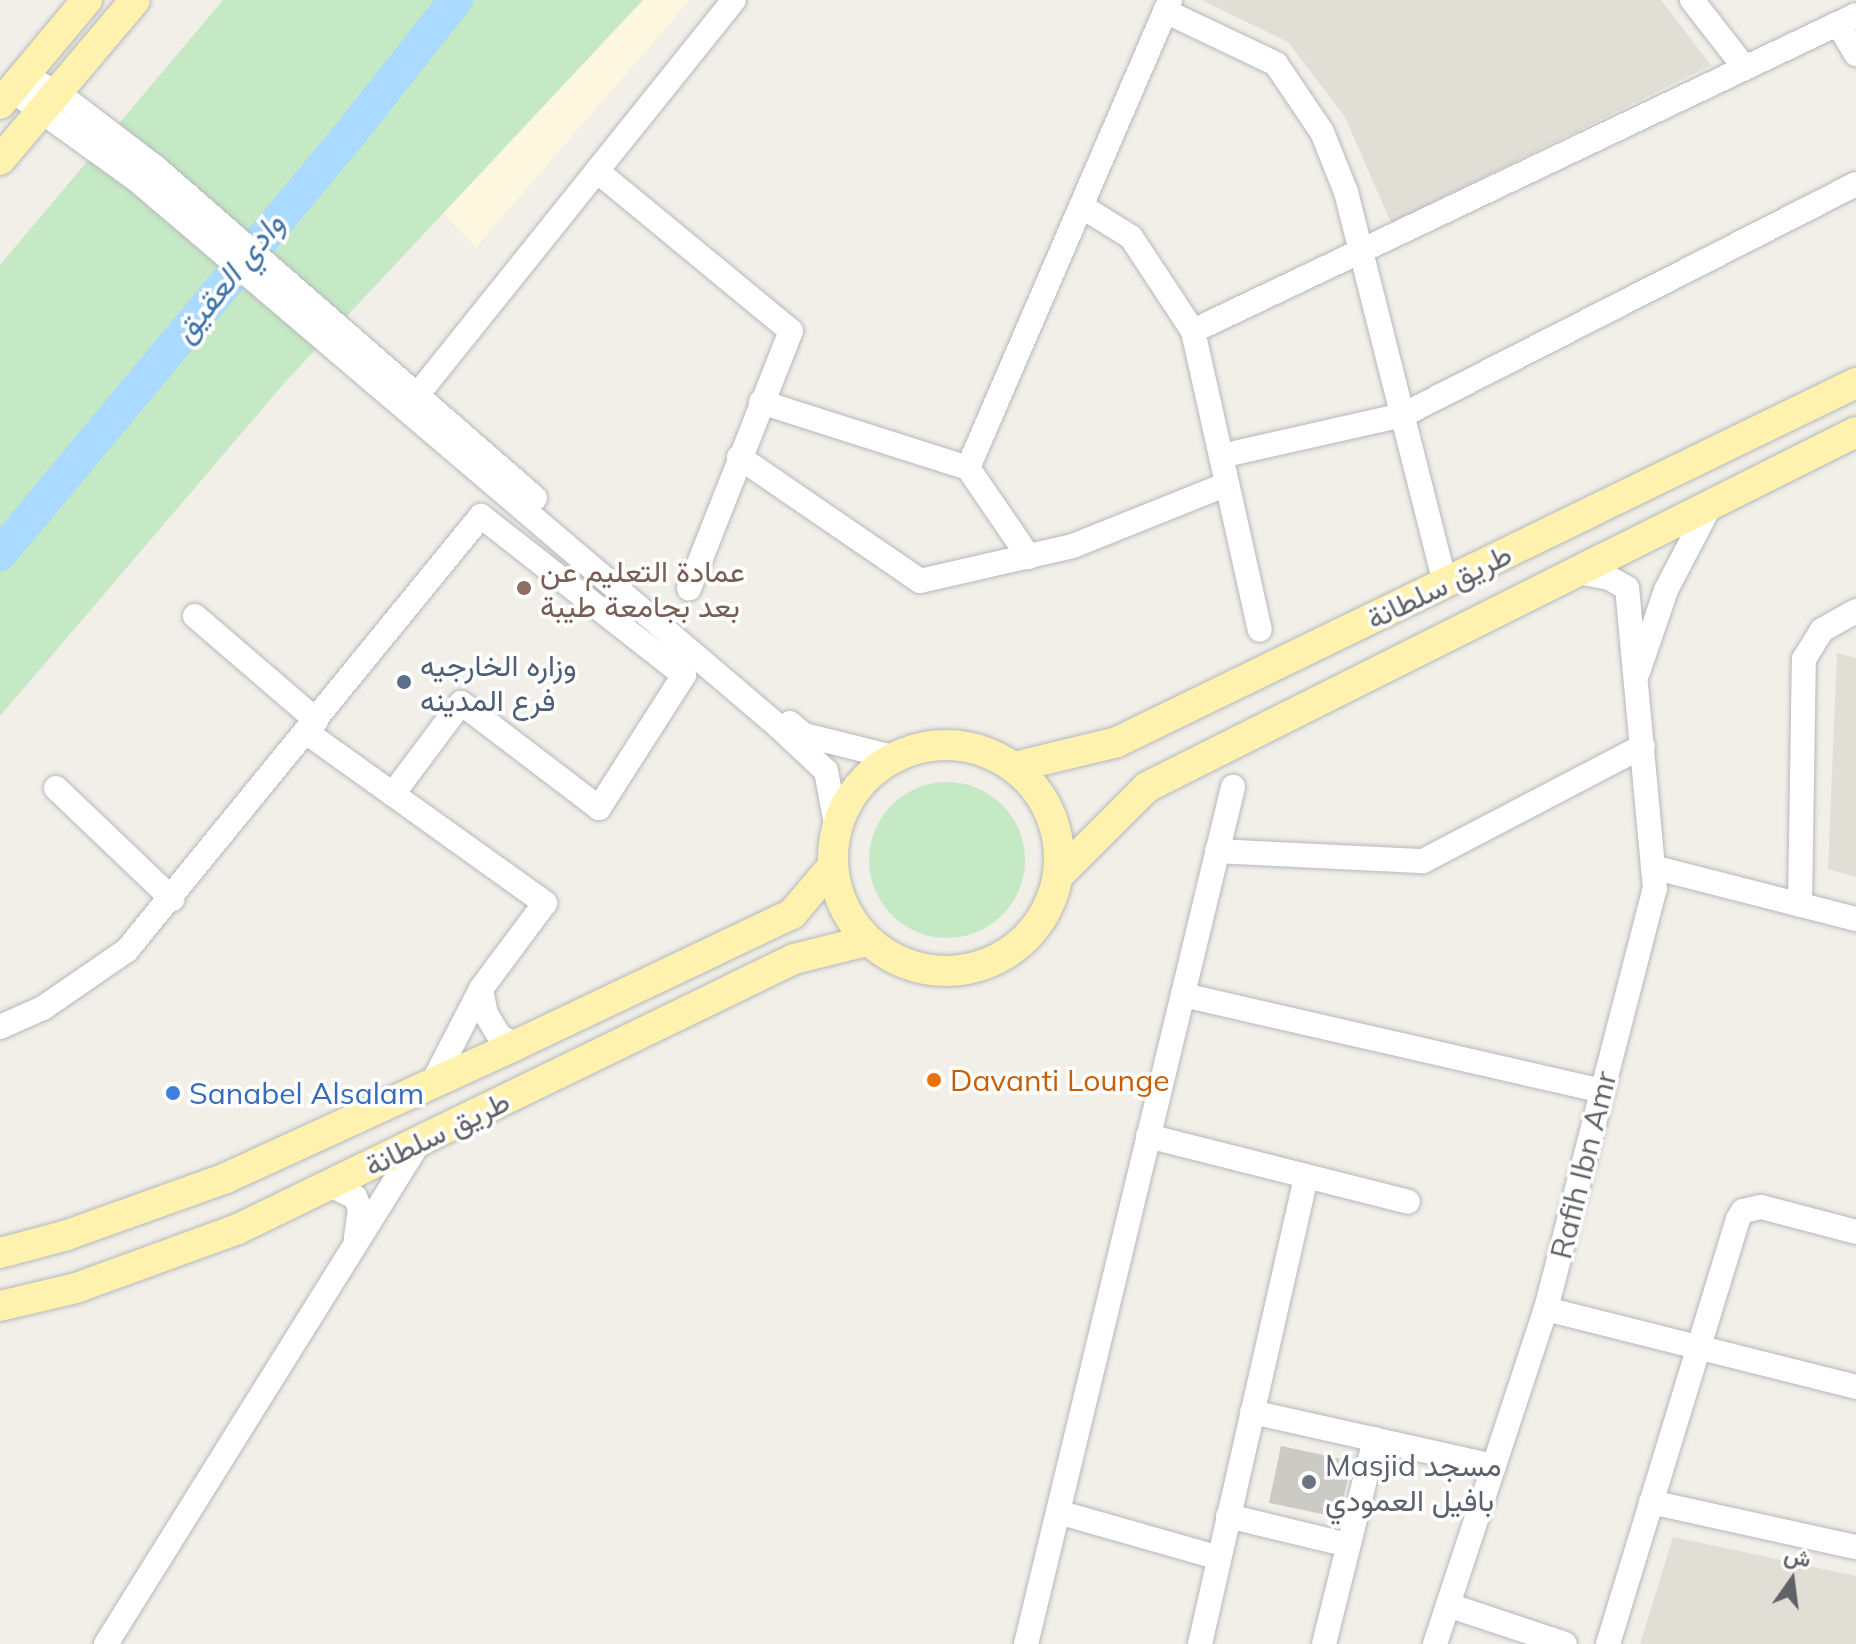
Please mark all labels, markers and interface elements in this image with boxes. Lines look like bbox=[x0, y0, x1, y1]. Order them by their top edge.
water label: وادي العقيق bbox=[164, 205, 292, 349]
street label: طريق سلطانة bbox=[1361, 535, 1517, 637]
place label: عمادة التعليم عن بعد بجامعة طيبة bbox=[540, 553, 745, 624]
marker: عمادة التعليم عن بعد بجامعة طيبة bbox=[515, 579, 533, 597]
place label: وزاره الخارجيه فرع المدينه bbox=[420, 647, 577, 718]
marker: وزاره الخارجيه فرع المدينه bbox=[395, 673, 413, 691]
place label: Davanti Lounge bbox=[950, 1062, 1170, 1098]
street label: Rafih Ibn Amr bbox=[1542, 1068, 1624, 1262]
marker: Davanti Lounge bbox=[925, 1071, 943, 1089]
place label: Sanabel Alsalam bbox=[189, 1075, 424, 1111]
street label: طريق سلطانة bbox=[359, 1082, 515, 1184]
marker: Sanabel Alsalam bbox=[164, 1084, 182, 1102]
place label: Masjid مسجد بافيل العمودي bbox=[1325, 1447, 1501, 1518]
marker: Masjid مسجد بافيل العمودي bbox=[1300, 1473, 1318, 1491]
north arrow bbox=[1752, 1540, 1832, 1620]
text: ش bbox=[1782, 1540, 1814, 1573]

